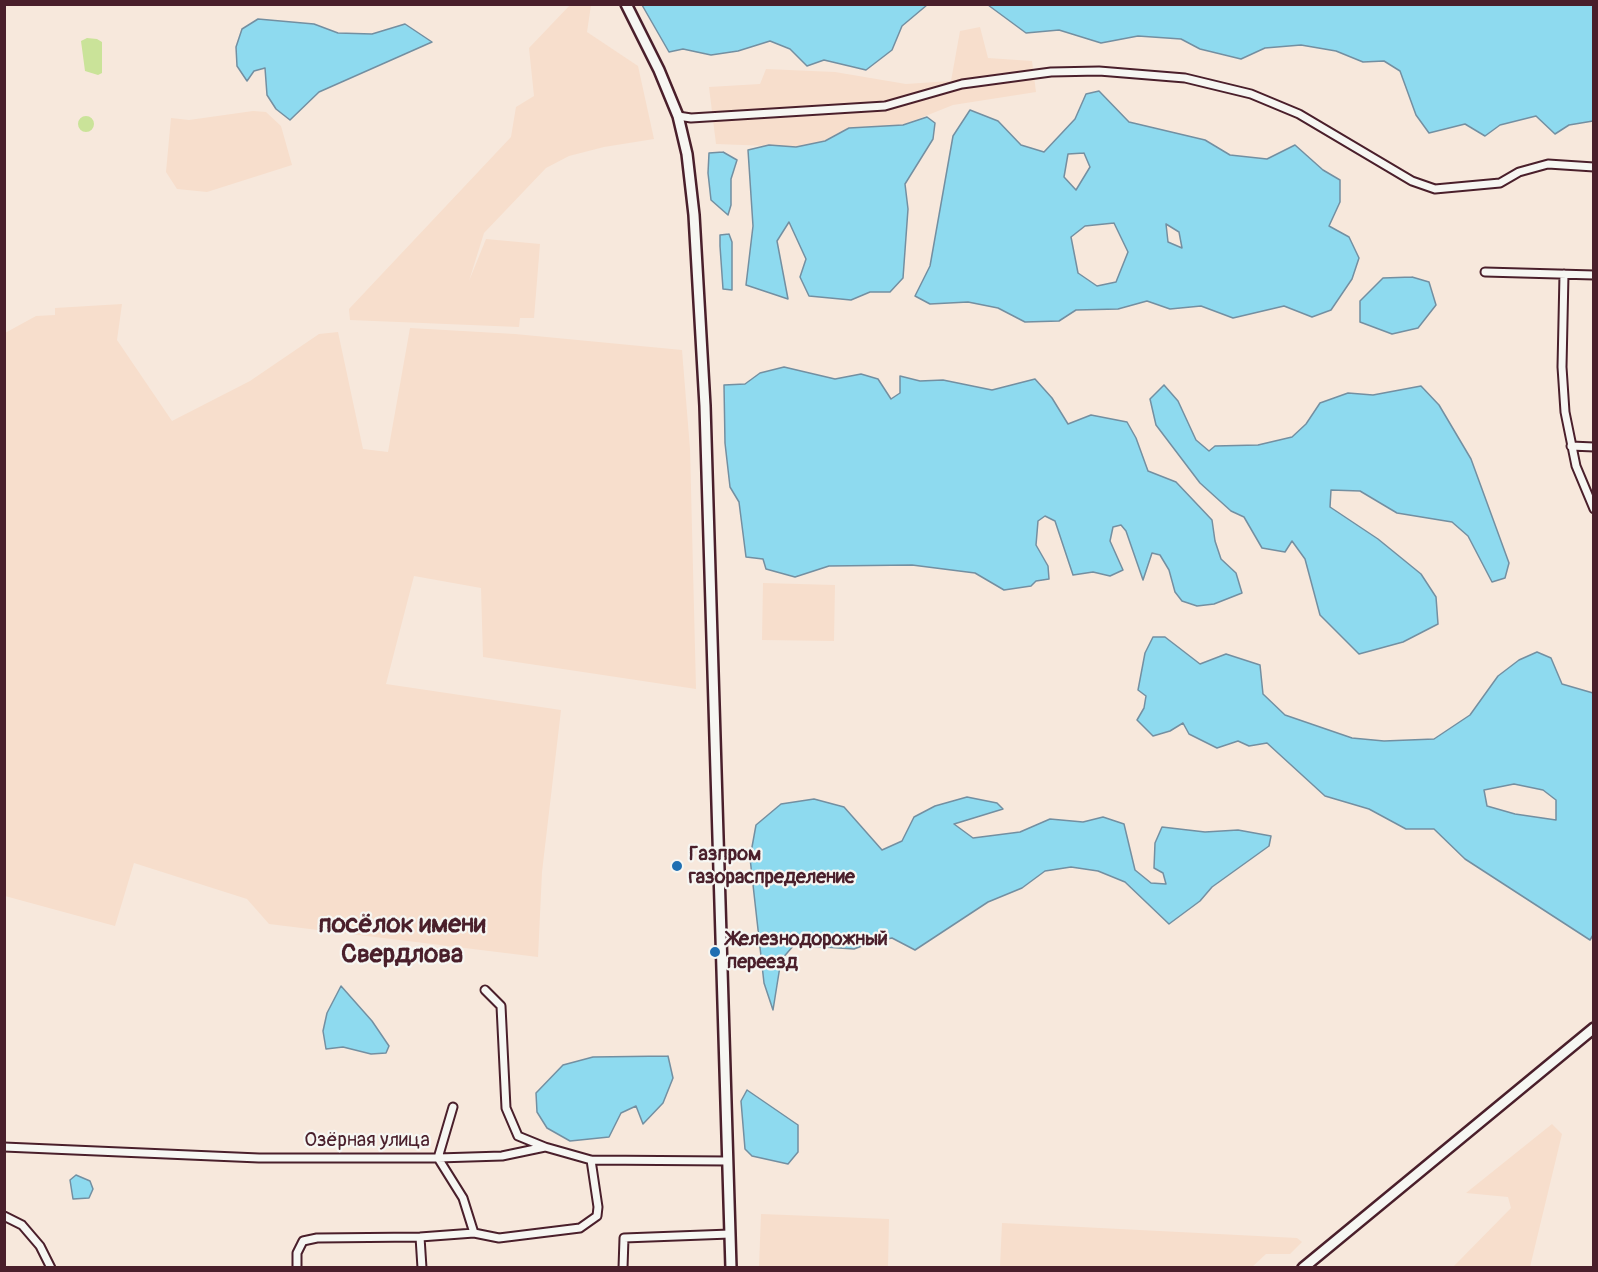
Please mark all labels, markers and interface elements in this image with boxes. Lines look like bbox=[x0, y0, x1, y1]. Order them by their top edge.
place label: Газпром газораспределение bbox=[689, 843, 855, 890]
marker: Газпром газораспределение bbox=[670, 859, 684, 873]
district label: посёлок имени Свердлова bbox=[318, 909, 486, 970]
place label: Железнодорожный переезд bbox=[727, 928, 888, 975]
marker: Железнодорожный переезд bbox=[708, 945, 722, 959]
street label: Озёрная улица bbox=[304, 1129, 430, 1153]

